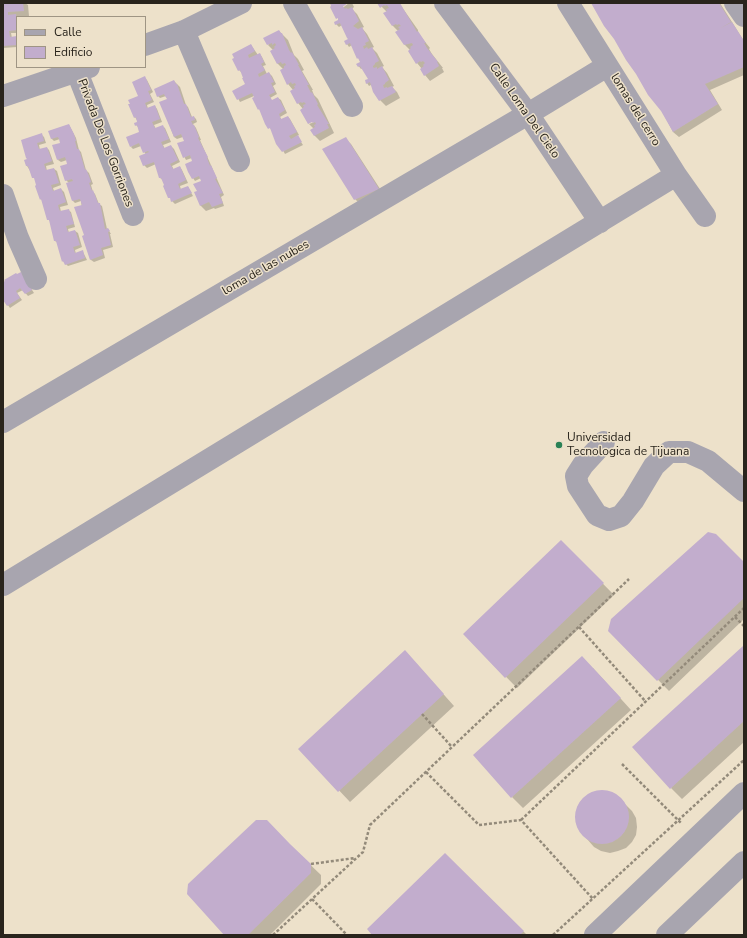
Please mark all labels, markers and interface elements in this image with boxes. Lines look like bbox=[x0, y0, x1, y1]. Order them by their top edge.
legend bbox=[16, 16, 146, 68]
text: Calle bbox=[54, 24, 82, 40]
text: Edificio bbox=[54, 44, 92, 60]
street label: Calle Loma Del Cielo bbox=[486, 61, 562, 161]
street label: lomas del cerro bbox=[607, 71, 663, 149]
street label: Privada De Los Gorriones bbox=[74, 77, 136, 209]
street label: loma de las nubes bbox=[220, 237, 312, 299]
place label: Universidad Tecnologica de Tijuana bbox=[567, 431, 689, 459]
marker: Universidad Tecnologica de Tijuana bbox=[554, 440, 564, 450]

